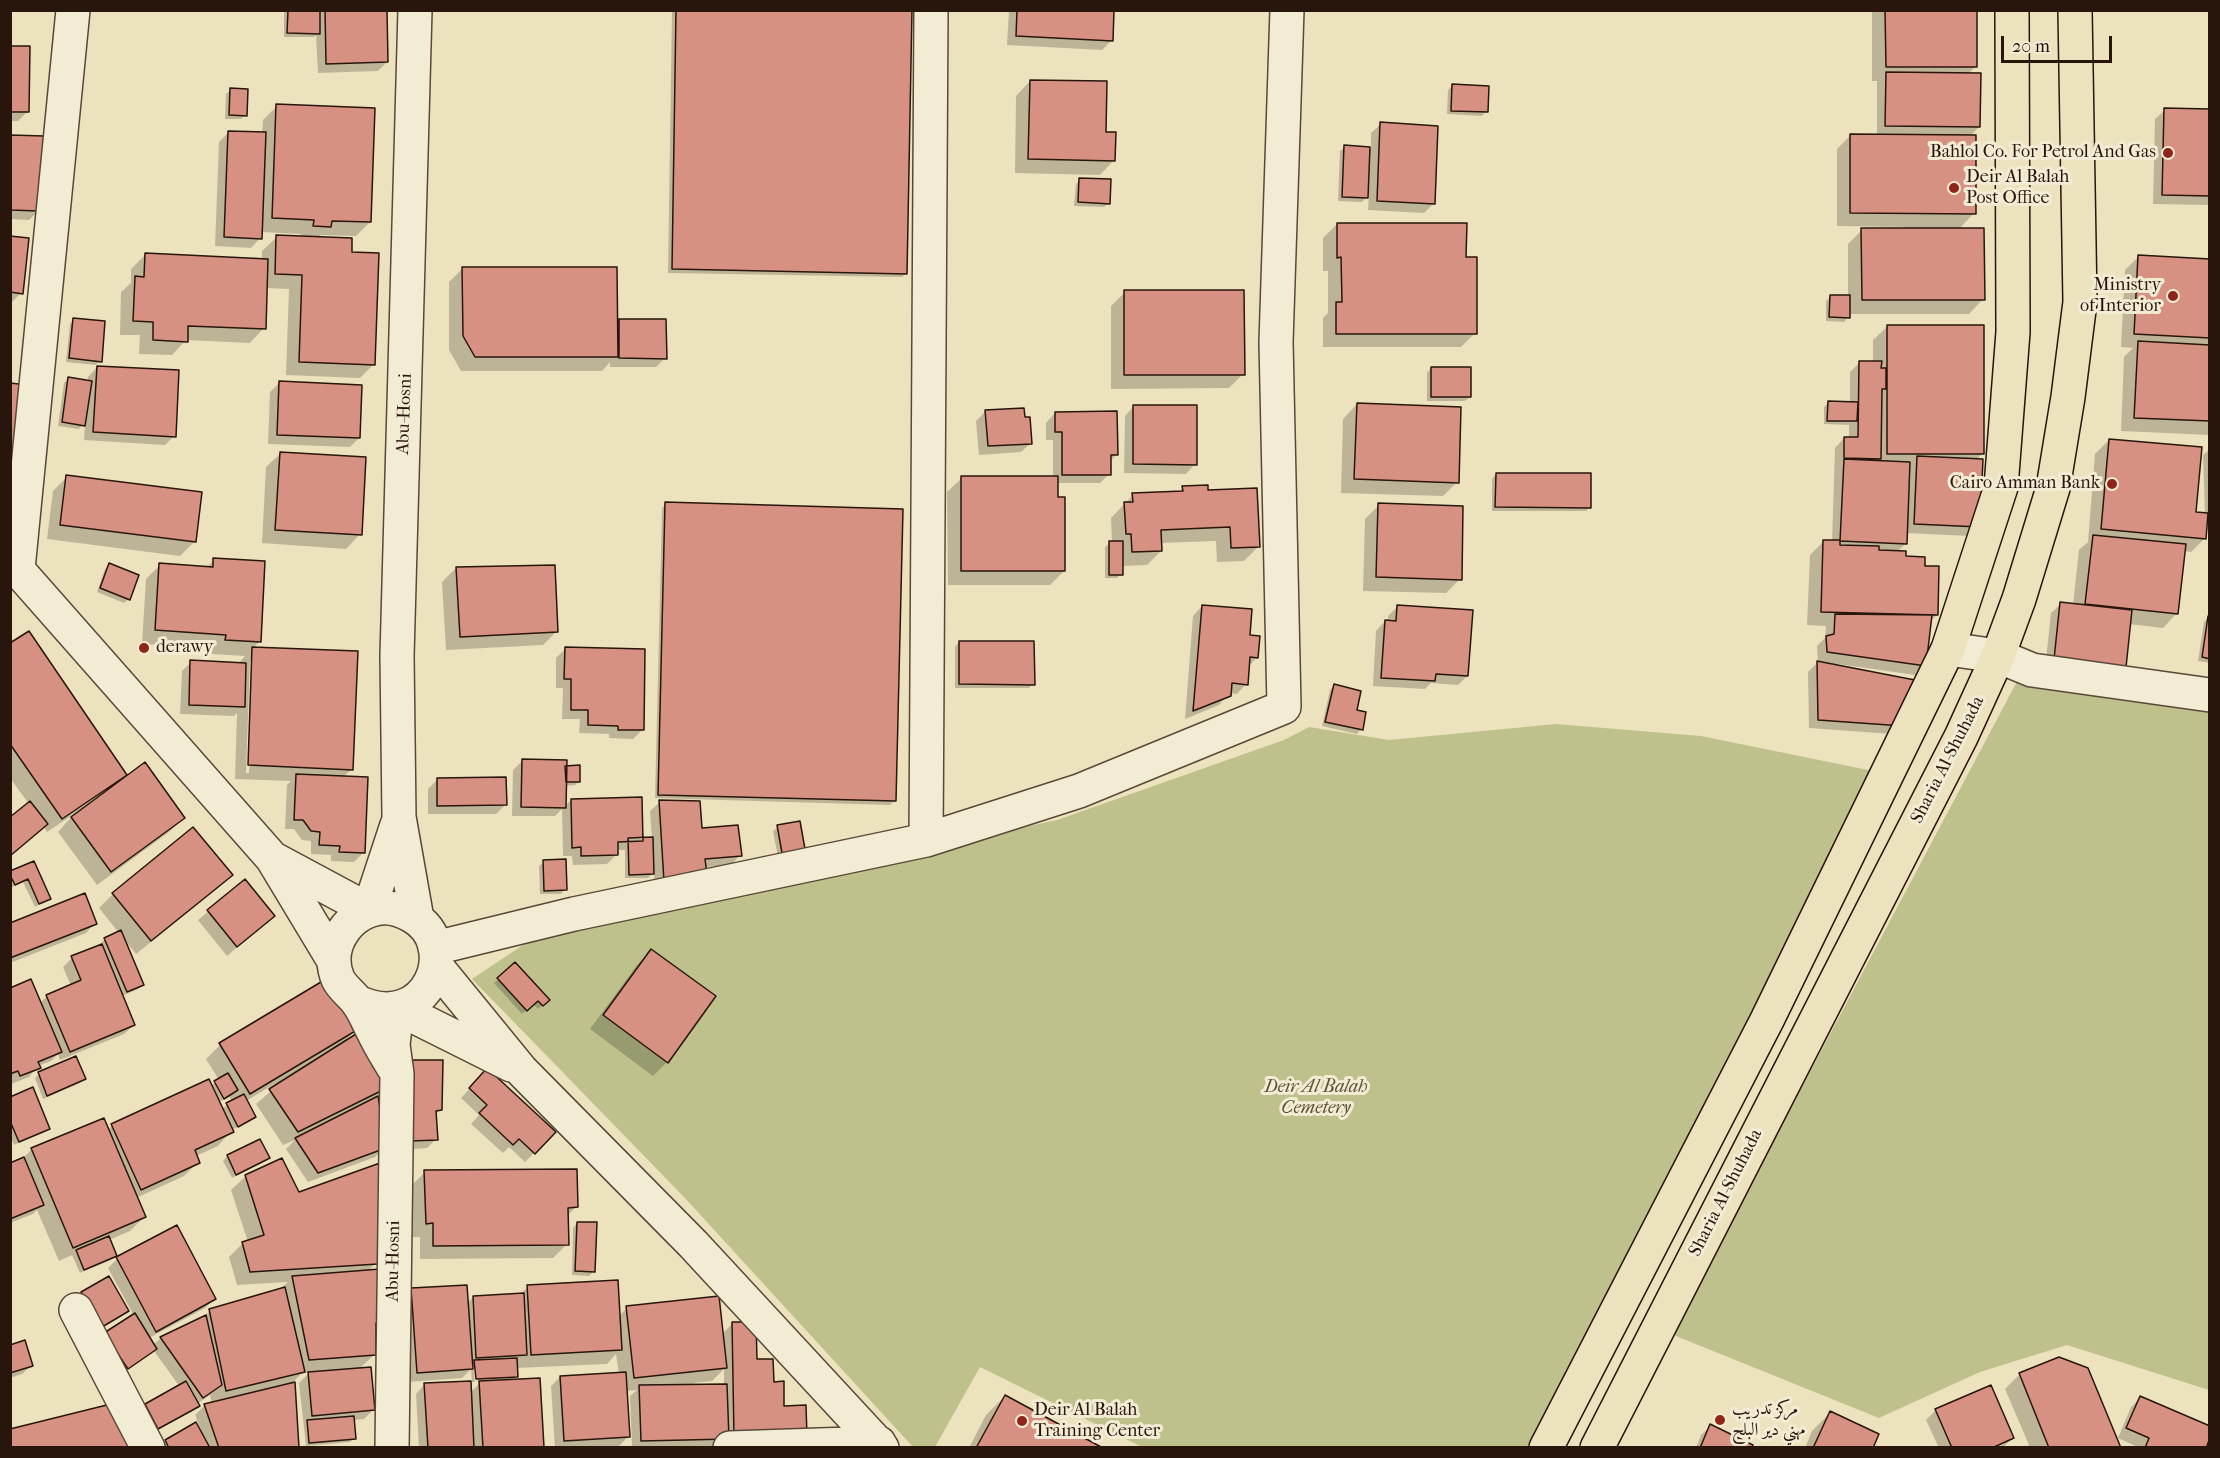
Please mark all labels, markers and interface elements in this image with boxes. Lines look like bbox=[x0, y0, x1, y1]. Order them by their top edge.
scale bar bbox=[2004, 24, 2115, 62]
text: 20 m bbox=[2012, 36, 2050, 57]
place label: Bahlol Co. For Petrol And Gas bbox=[1930, 142, 2156, 164]
marker: Bahlol Co. For Petrol And Gas bbox=[2161, 146, 2175, 160]
place label: Deir Al Balah Post Office bbox=[1966, 167, 2069, 210]
marker: Deir Al Balah Post Office bbox=[1947, 181, 1961, 195]
place label: Ministry of Interior bbox=[2080, 275, 2161, 318]
marker: Ministry of Interior bbox=[2166, 289, 2180, 303]
street label: Abu-Hosni bbox=[393, 373, 417, 455]
place label: Cairo Amman Bank bbox=[1950, 473, 2100, 495]
marker: Cairo Amman Bank bbox=[2105, 477, 2119, 491]
place label: derawy bbox=[156, 637, 213, 659]
marker: derawy bbox=[137, 641, 151, 655]
street label: Sharia Al-Shuhada bbox=[1907, 693, 1989, 827]
park label: Deir Al Balah Cemetery bbox=[1265, 1077, 1367, 1120]
street label: Sharia Al-Shuhada bbox=[1685, 1126, 1767, 1260]
street label: Abu-Hosni bbox=[382, 1220, 406, 1302]
place label: مركز تدريب مهني دير البلح bbox=[1732, 1399, 1805, 1442]
place label: Deir Al Balah Training Center bbox=[1034, 1400, 1160, 1442]
marker: مركز تدريب مهني دير البلح bbox=[1713, 1413, 1727, 1427]
marker: Deir Al Balah Training Center bbox=[1015, 1414, 1029, 1428]

